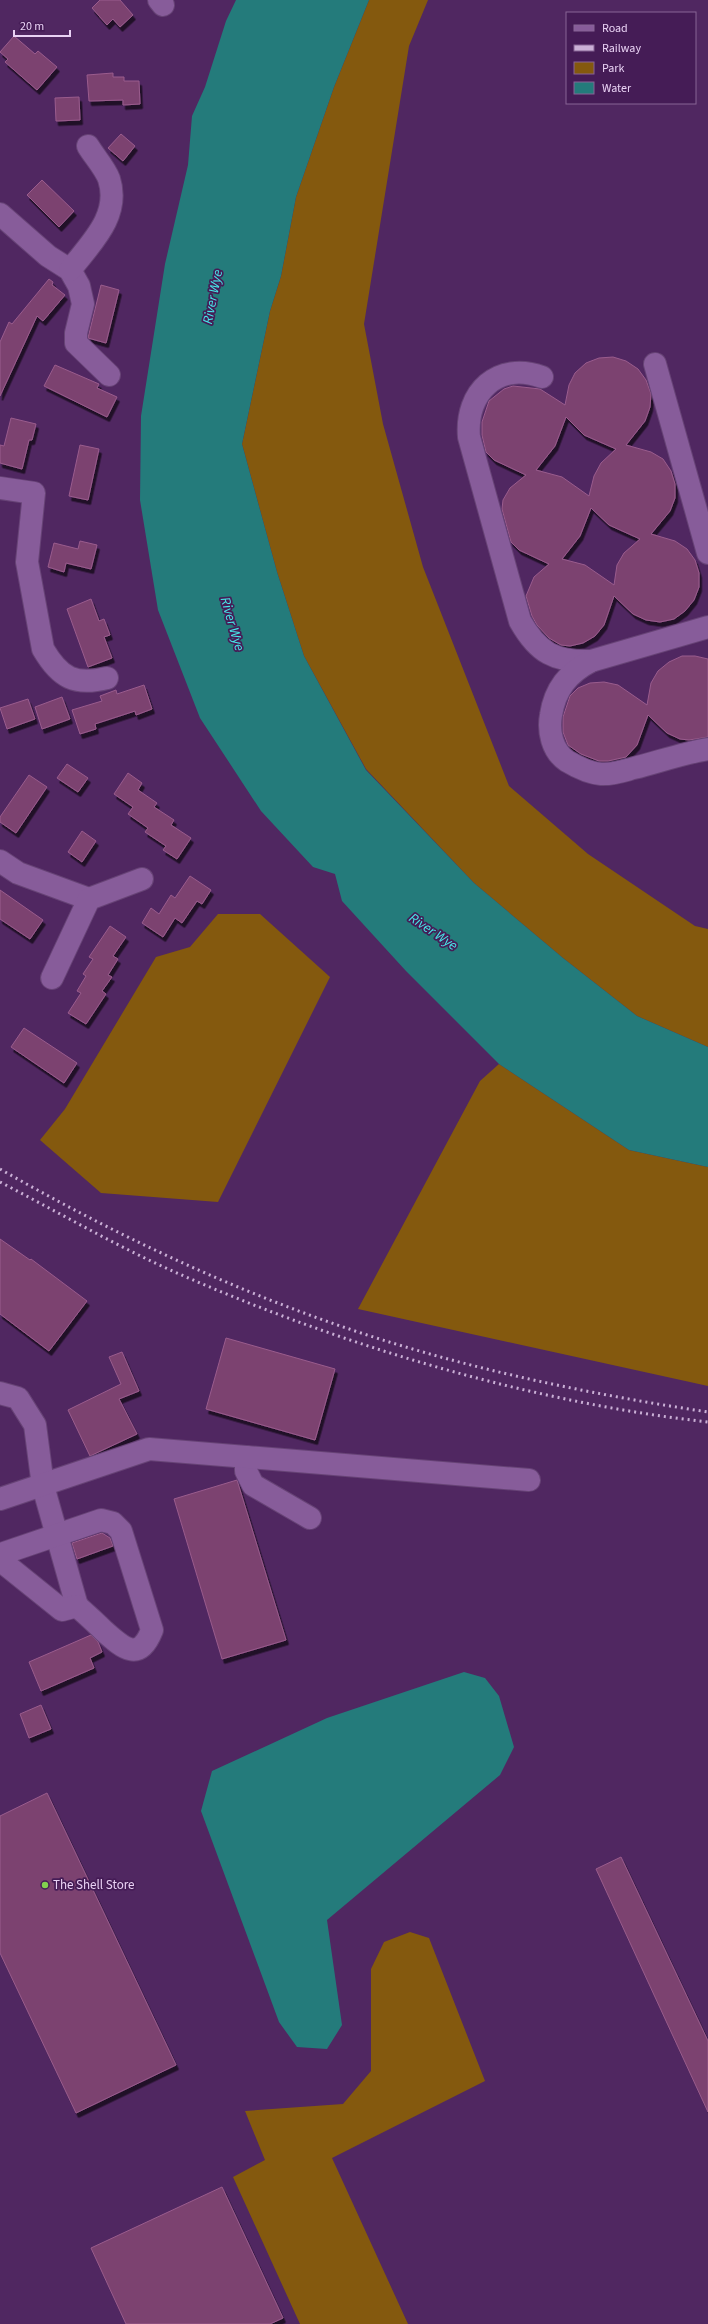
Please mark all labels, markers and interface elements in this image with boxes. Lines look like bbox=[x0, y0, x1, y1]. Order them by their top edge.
scale bar bbox=[14, 12, 70, 38]
legend bbox=[566, 12, 696, 104]
text: 20 m bbox=[20, 18, 44, 35]
text: Road bbox=[602, 20, 628, 37]
text: Railway bbox=[602, 40, 641, 57]
text: Park bbox=[602, 60, 624, 77]
text: Water bbox=[602, 80, 632, 97]
water label: River Wye bbox=[198, 268, 228, 326]
water label: River Wye bbox=[215, 595, 249, 654]
water label: River Wye bbox=[405, 908, 462, 956]
place label: The Shell Store bbox=[53, 1876, 135, 1894]
marker: The Shell Store bbox=[40, 1880, 50, 1890]

